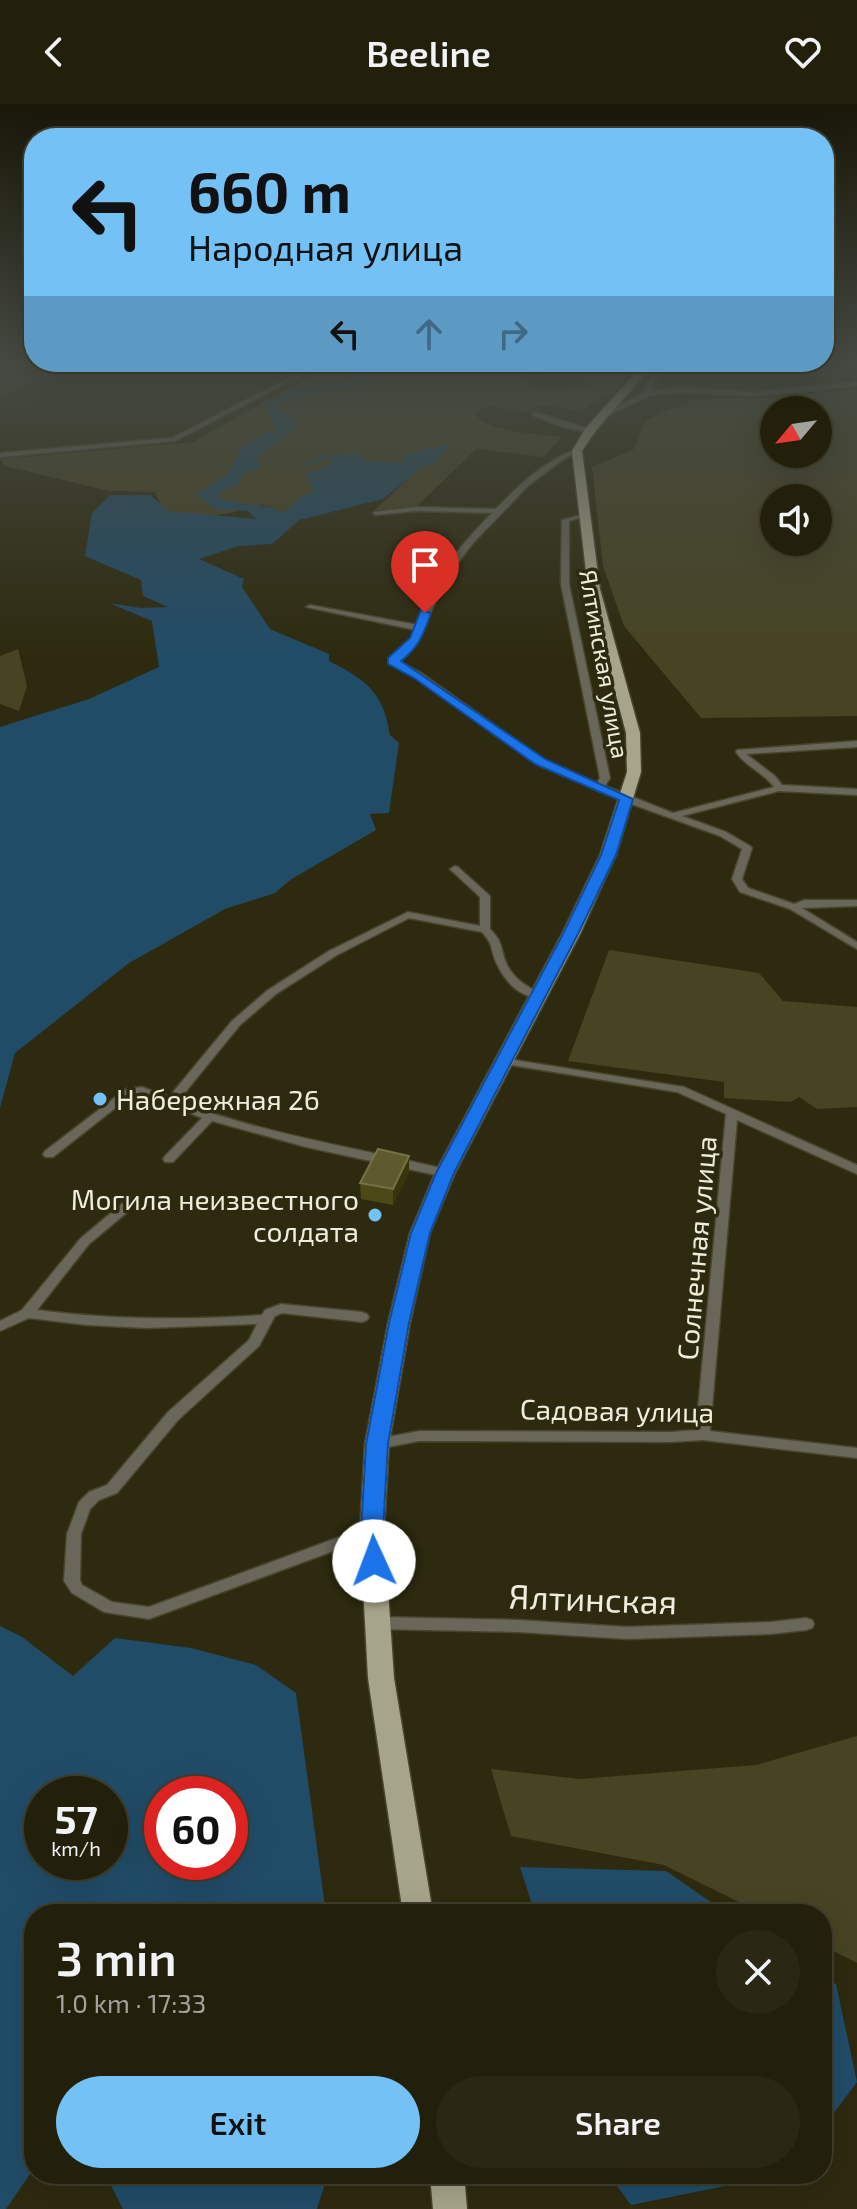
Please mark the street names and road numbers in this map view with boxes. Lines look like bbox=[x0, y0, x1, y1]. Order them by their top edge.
street label: Ялтинская улица bbox=[573, 567, 636, 761]
street label: Солнечная улица bbox=[669, 1134, 723, 1362]
street label: Садовая улица bbox=[520, 1391, 714, 1429]
street label: Ялтинская bbox=[508, 1575, 678, 1621]

